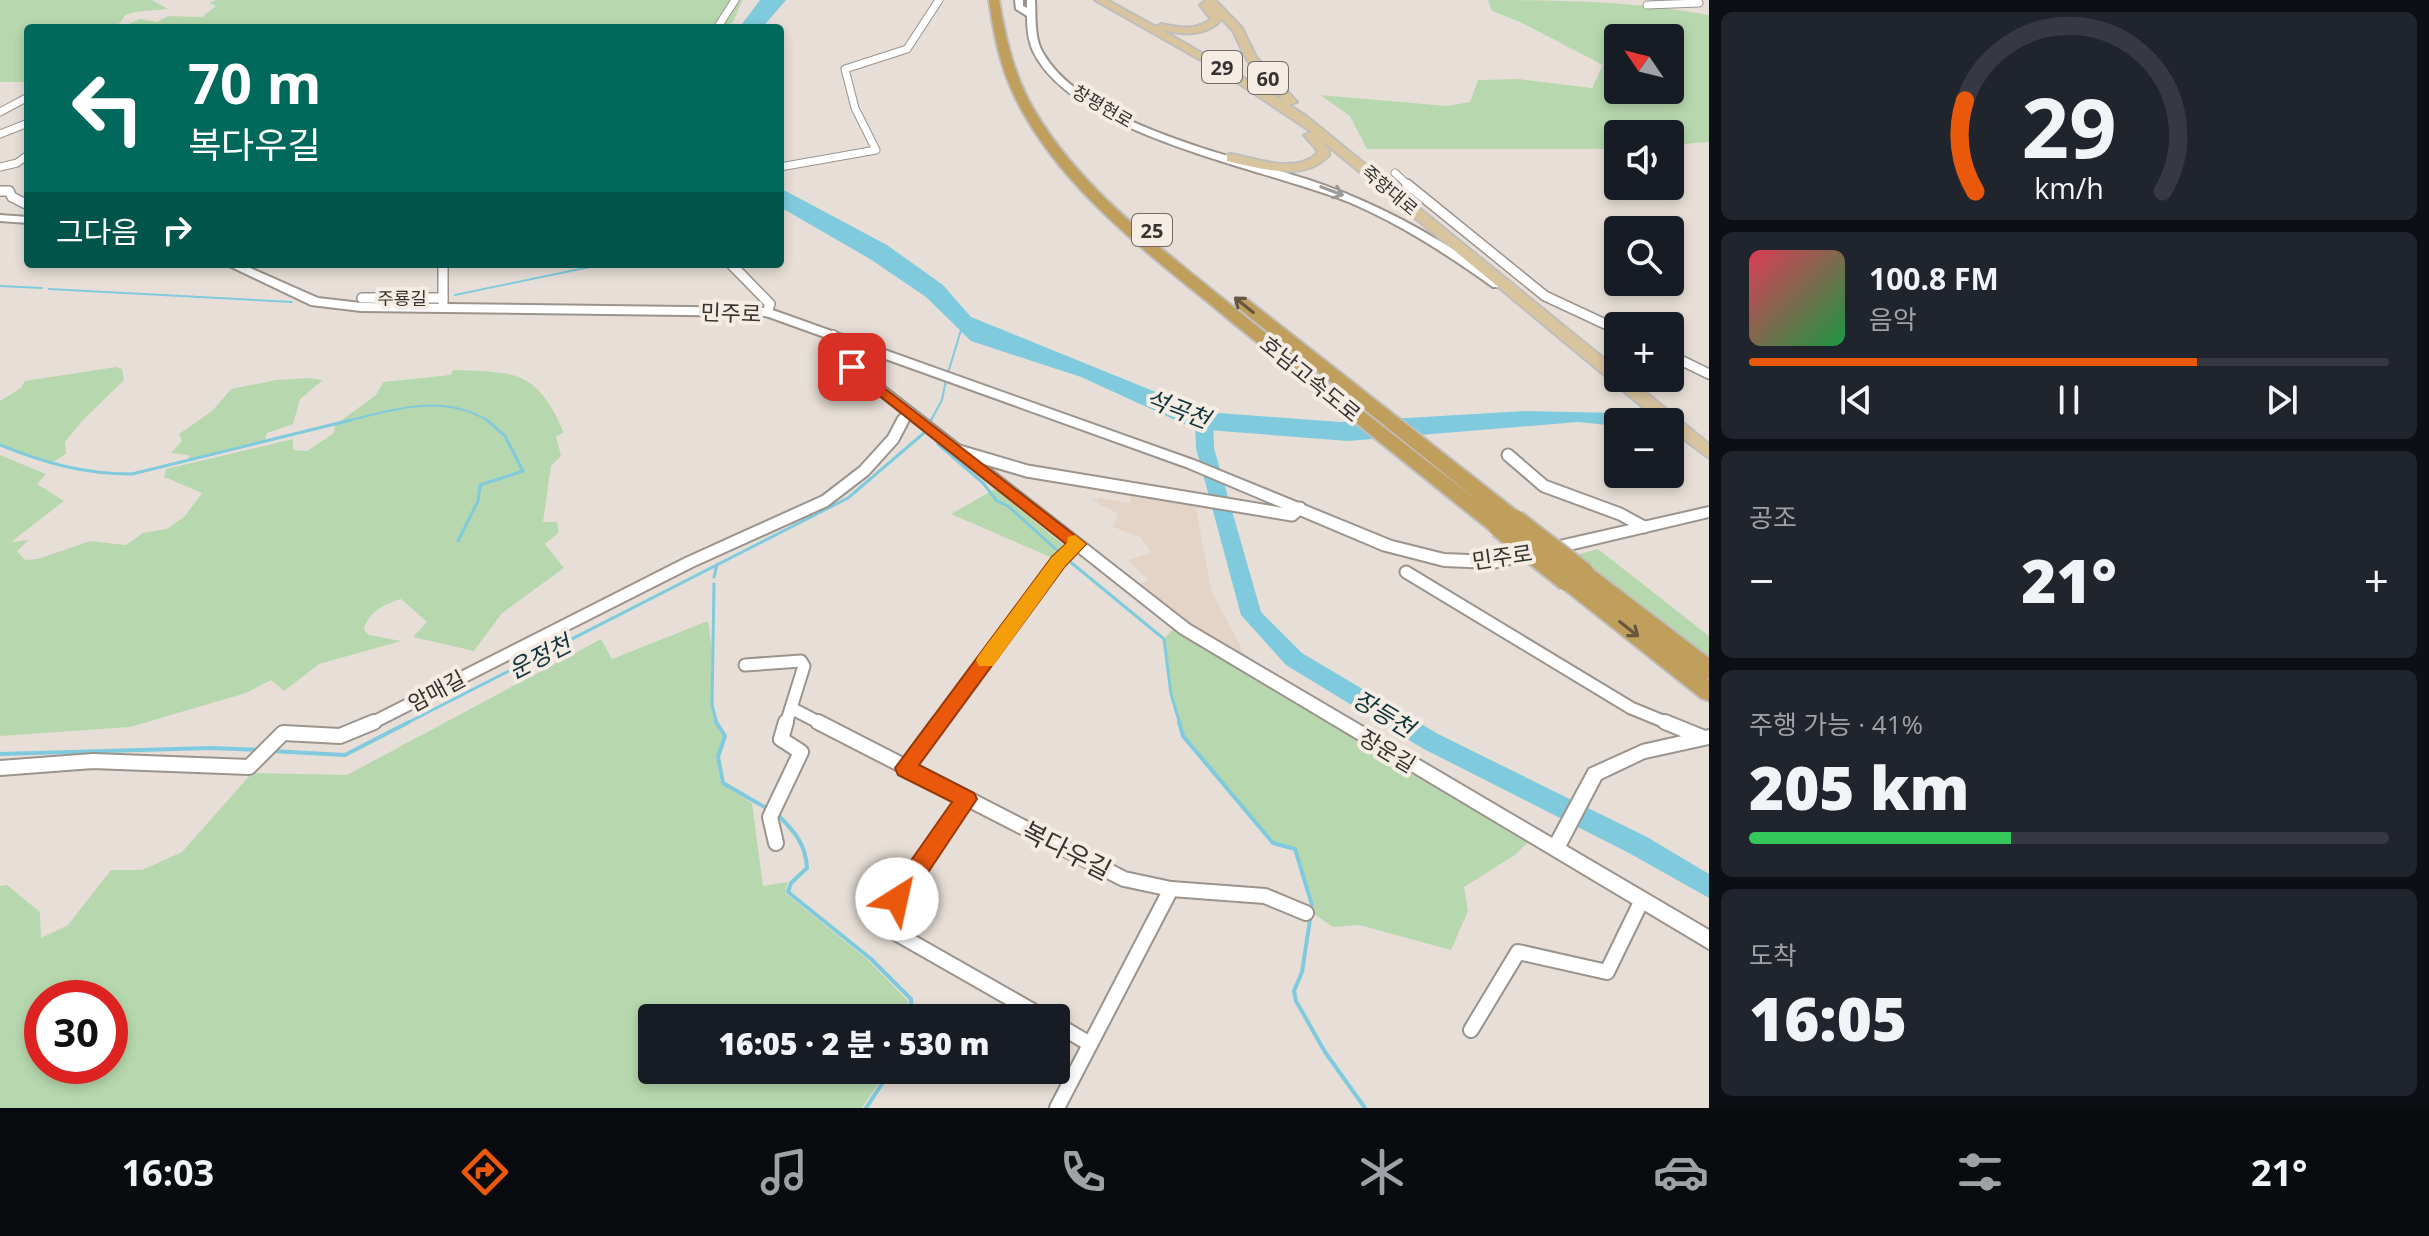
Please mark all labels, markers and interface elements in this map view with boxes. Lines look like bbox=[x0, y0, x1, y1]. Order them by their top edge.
north arrow bbox=[1604, 24, 1684, 104]
map controls bbox=[1604, 24, 1684, 488]
text: 70 m bbox=[188, 44, 322, 120]
road number: 29 bbox=[1202, 51, 1242, 83]
icon: left bbox=[56, 56, 160, 160]
road number: 60 bbox=[1248, 62, 1288, 94]
text: 29 bbox=[2021, 69, 2117, 182]
street label: 창평현로 bbox=[1068, 79, 1138, 133]
text: 복다우길 bbox=[188, 120, 320, 169]
button: sound bbox=[1604, 120, 1684, 200]
street label: 죽향대로 bbox=[1357, 160, 1423, 220]
text: km/h bbox=[2034, 168, 2104, 207]
one-way arrow bbox=[1319, 185, 1343, 199]
icon: right bbox=[155, 208, 199, 252]
text: 그다음 bbox=[56, 211, 139, 252]
road number: 25 bbox=[1132, 214, 1172, 246]
button: search bbox=[1604, 216, 1684, 296]
text: 100.8 FM bbox=[1869, 258, 1999, 299]
street label: 주룡길 bbox=[377, 286, 427, 310]
street label: 민주로 bbox=[700, 296, 762, 328]
one-way arrow bbox=[1234, 296, 1255, 314]
text: 음악 bbox=[1869, 301, 1917, 337]
button: + bbox=[1604, 312, 1684, 392]
street label: 호남고속도로 bbox=[1254, 328, 1368, 428]
pin bbox=[818, 333, 886, 401]
icon: arrive bbox=[830, 345, 874, 389]
icon: previous bbox=[1834, 378, 1878, 422]
icon: pause bbox=[2047, 378, 2091, 422]
icon: next bbox=[2260, 378, 2304, 422]
water label: 석곡천 bbox=[1141, 381, 1218, 436]
button: − bbox=[1604, 408, 1684, 488]
text: 공조 bbox=[1749, 499, 1797, 535]
street label: 민주로 bbox=[1470, 537, 1534, 575]
text: 21° bbox=[2021, 539, 2117, 621]
text: − bbox=[1749, 550, 1774, 610]
text: + bbox=[2364, 550, 2389, 610]
one-way arrow bbox=[1618, 620, 1639, 638]
water label: 운정천 bbox=[502, 625, 579, 686]
street label: 암매길 bbox=[402, 662, 470, 718]
water label: 장등천 bbox=[1347, 682, 1423, 746]
text: 주행 가능 · 41% bbox=[1749, 706, 1923, 742]
street label: 장운길 bbox=[1354, 722, 1422, 778]
text: 205 km bbox=[1749, 746, 1970, 828]
street label: 복다우길 bbox=[1016, 812, 1118, 888]
position arrow bbox=[855, 857, 939, 941]
text: 도착 bbox=[1749, 937, 1797, 973]
text: 16:05 bbox=[1749, 977, 1907, 1059]
speed limit sign: 30 bbox=[24, 980, 128, 1084]
text: 16:05 · 2 분 · 530 m bbox=[719, 1023, 990, 1064]
icon: directions bbox=[457, 1144, 513, 1200]
icon: music bbox=[756, 1144, 812, 1200]
icon: phone bbox=[1055, 1144, 1111, 1200]
icon: climate bbox=[1354, 1144, 1410, 1200]
icon: car bbox=[1653, 1144, 1709, 1200]
icon: filters bbox=[1952, 1144, 2008, 1200]
text: 16:03 bbox=[121, 1148, 214, 1197]
text: 21° bbox=[2251, 1148, 2307, 1197]

